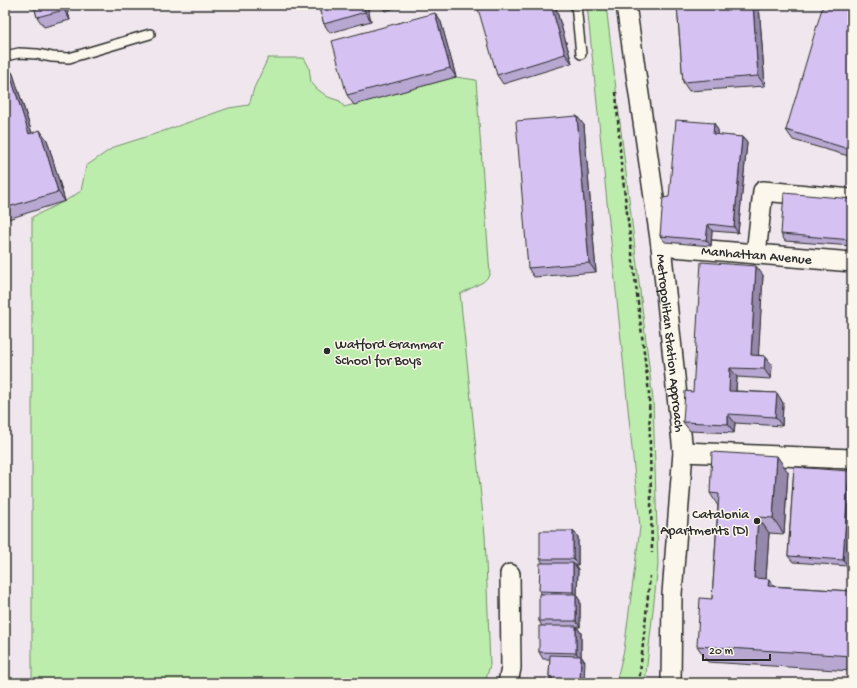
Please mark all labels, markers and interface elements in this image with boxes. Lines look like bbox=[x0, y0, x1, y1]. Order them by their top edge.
street label: Manhattan Avenue bbox=[701, 243, 813, 270]
street label: Metropolitan Station Approach bbox=[651, 253, 687, 434]
place label: Watford Grammar School for Boys bbox=[335, 337, 444, 370]
marker: Watford Grammar School for Boys bbox=[322, 346, 332, 356]
place label: Catalonia Apartments (D) bbox=[660, 507, 750, 540]
marker: Catalonia Apartments (D) bbox=[752, 516, 762, 526]
scale bar bbox=[703, 636, 770, 662]
text: 20 m bbox=[709, 645, 734, 659]

